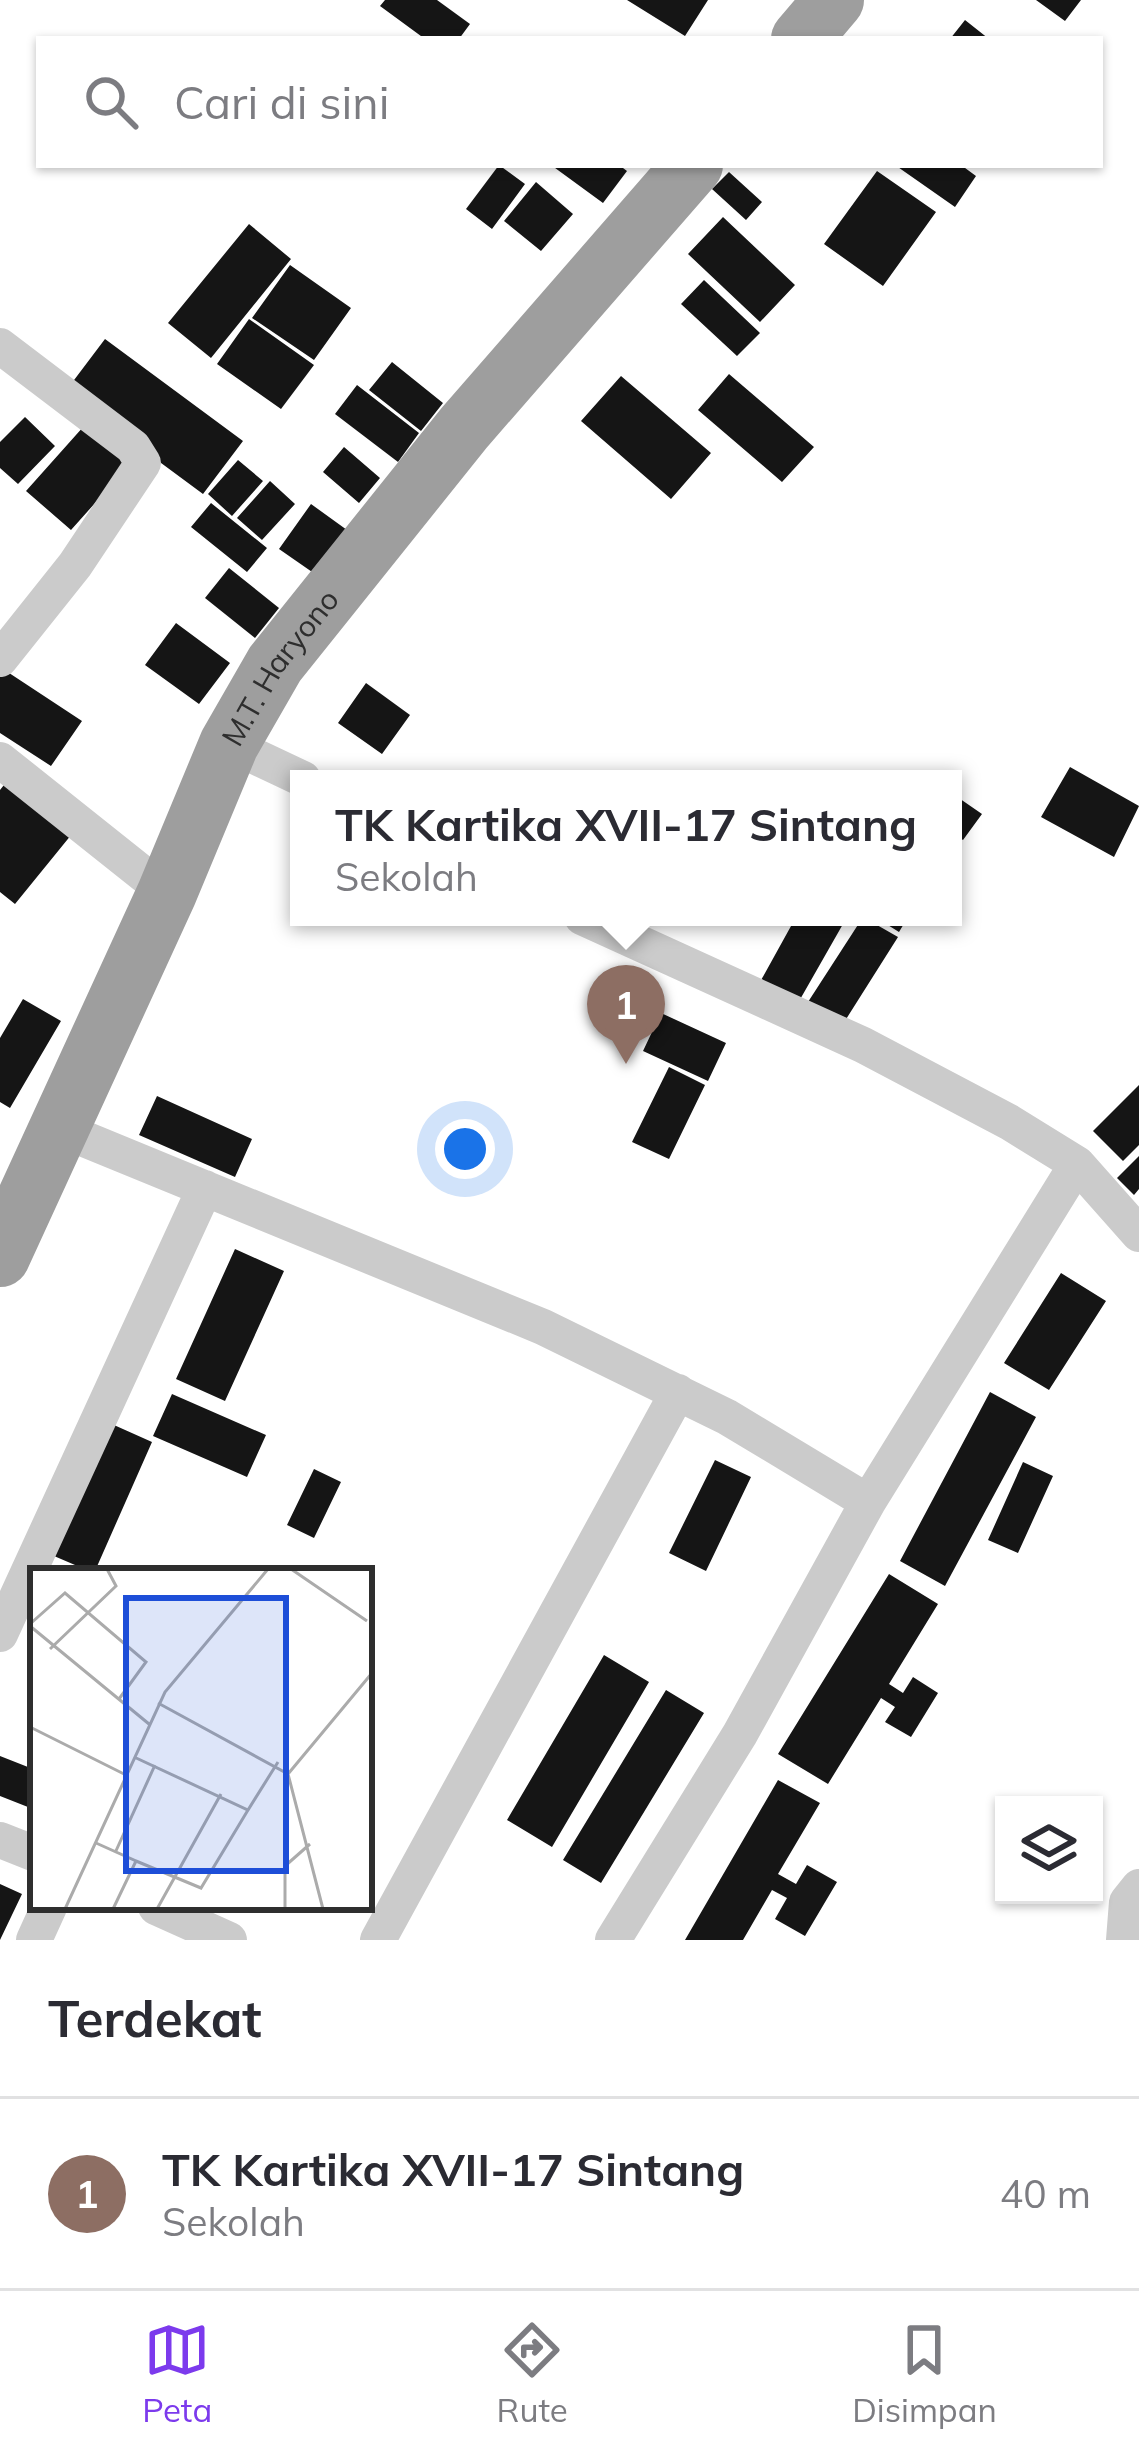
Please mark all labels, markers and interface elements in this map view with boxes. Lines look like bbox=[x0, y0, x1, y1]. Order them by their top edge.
search box bbox=[36, 36, 1103, 168]
icon: search bbox=[78, 69, 144, 135]
text: Cari di sini bbox=[174, 74, 389, 130]
street label: M.T. Haryono bbox=[213, 581, 347, 753]
popup bbox=[290, 770, 962, 926]
text: TK Kartika XVII-17 Sintang bbox=[335, 796, 917, 852]
text: Sekolah bbox=[335, 852, 478, 901]
pin: 1 bbox=[587, 965, 665, 1064]
your location bbox=[435, 1119, 495, 1179]
inset map bbox=[30, 1568, 372, 1910]
map controls bbox=[995, 1796, 1103, 1904]
button: layers bbox=[995, 1796, 1103, 1904]
text: Terdekat bbox=[48, 1986, 262, 2050]
text: TK Kartika XVII-17 Sintang bbox=[162, 2141, 744, 2197]
text: 1 bbox=[75, 2169, 99, 2218]
text: 40 m bbox=[1000, 2169, 1091, 2218]
text: Sekolah bbox=[162, 2197, 305, 2246]
tab: Peta bbox=[142, 2317, 212, 2430]
tab: Rute bbox=[497, 2317, 568, 2430]
tab: Disimpan bbox=[852, 2317, 997, 2430]

